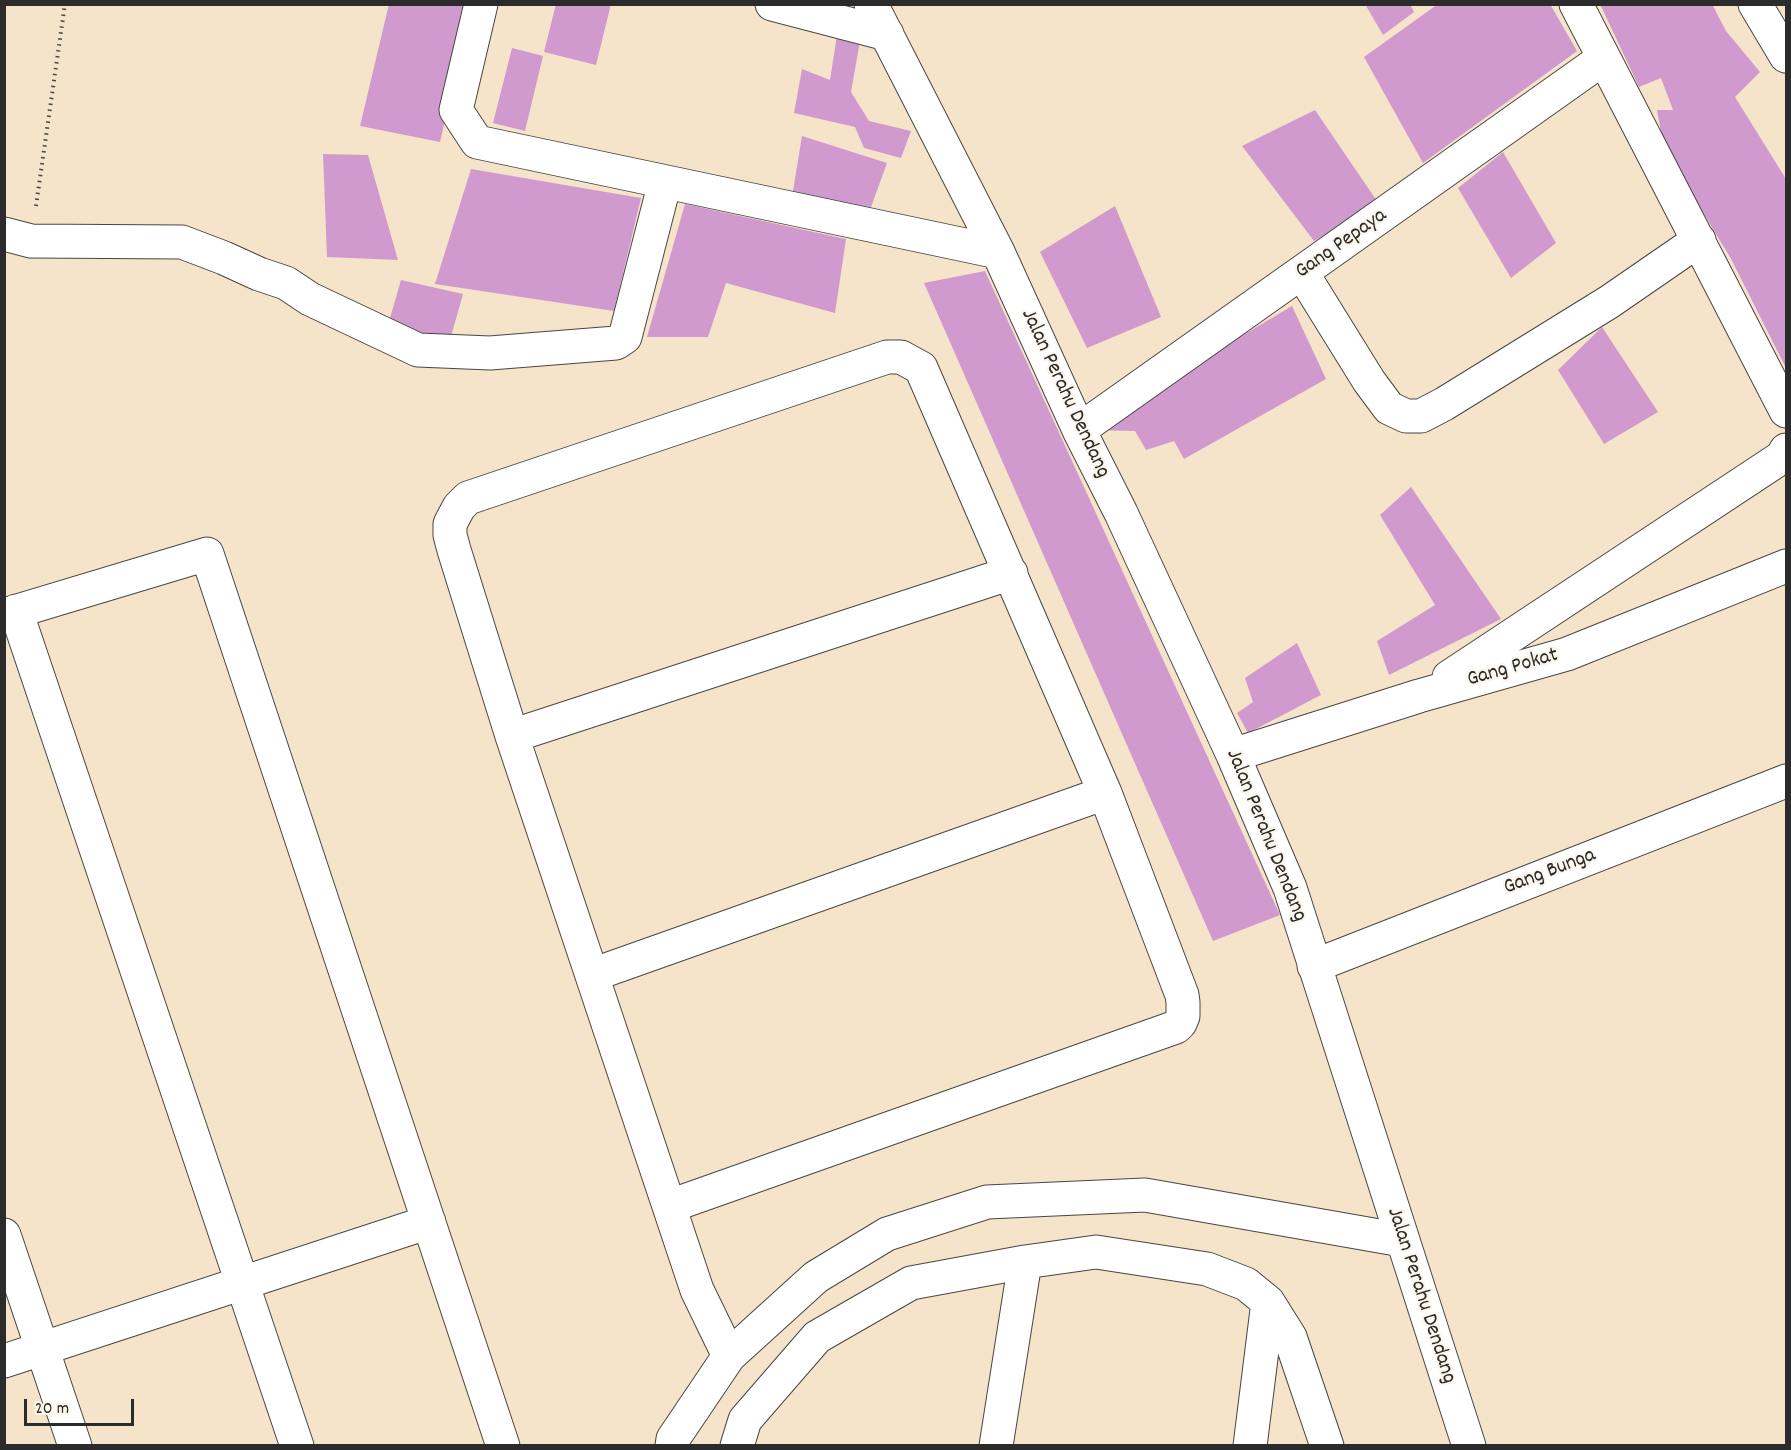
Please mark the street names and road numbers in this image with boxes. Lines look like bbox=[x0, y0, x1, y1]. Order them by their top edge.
street label: Gang Pepaya bbox=[1291, 204, 1393, 286]
street label: Jalan Perahu Dendang bbox=[1013, 305, 1115, 483]
street label: Gang Pokat bbox=[1464, 643, 1562, 695]
street label: Jalan Perahu Dendang bbox=[1218, 746, 1312, 926]
street label: Gang Bunga bbox=[1500, 843, 1600, 903]
street label: Jalan Perahu Dendang bbox=[1379, 1205, 1461, 1387]

